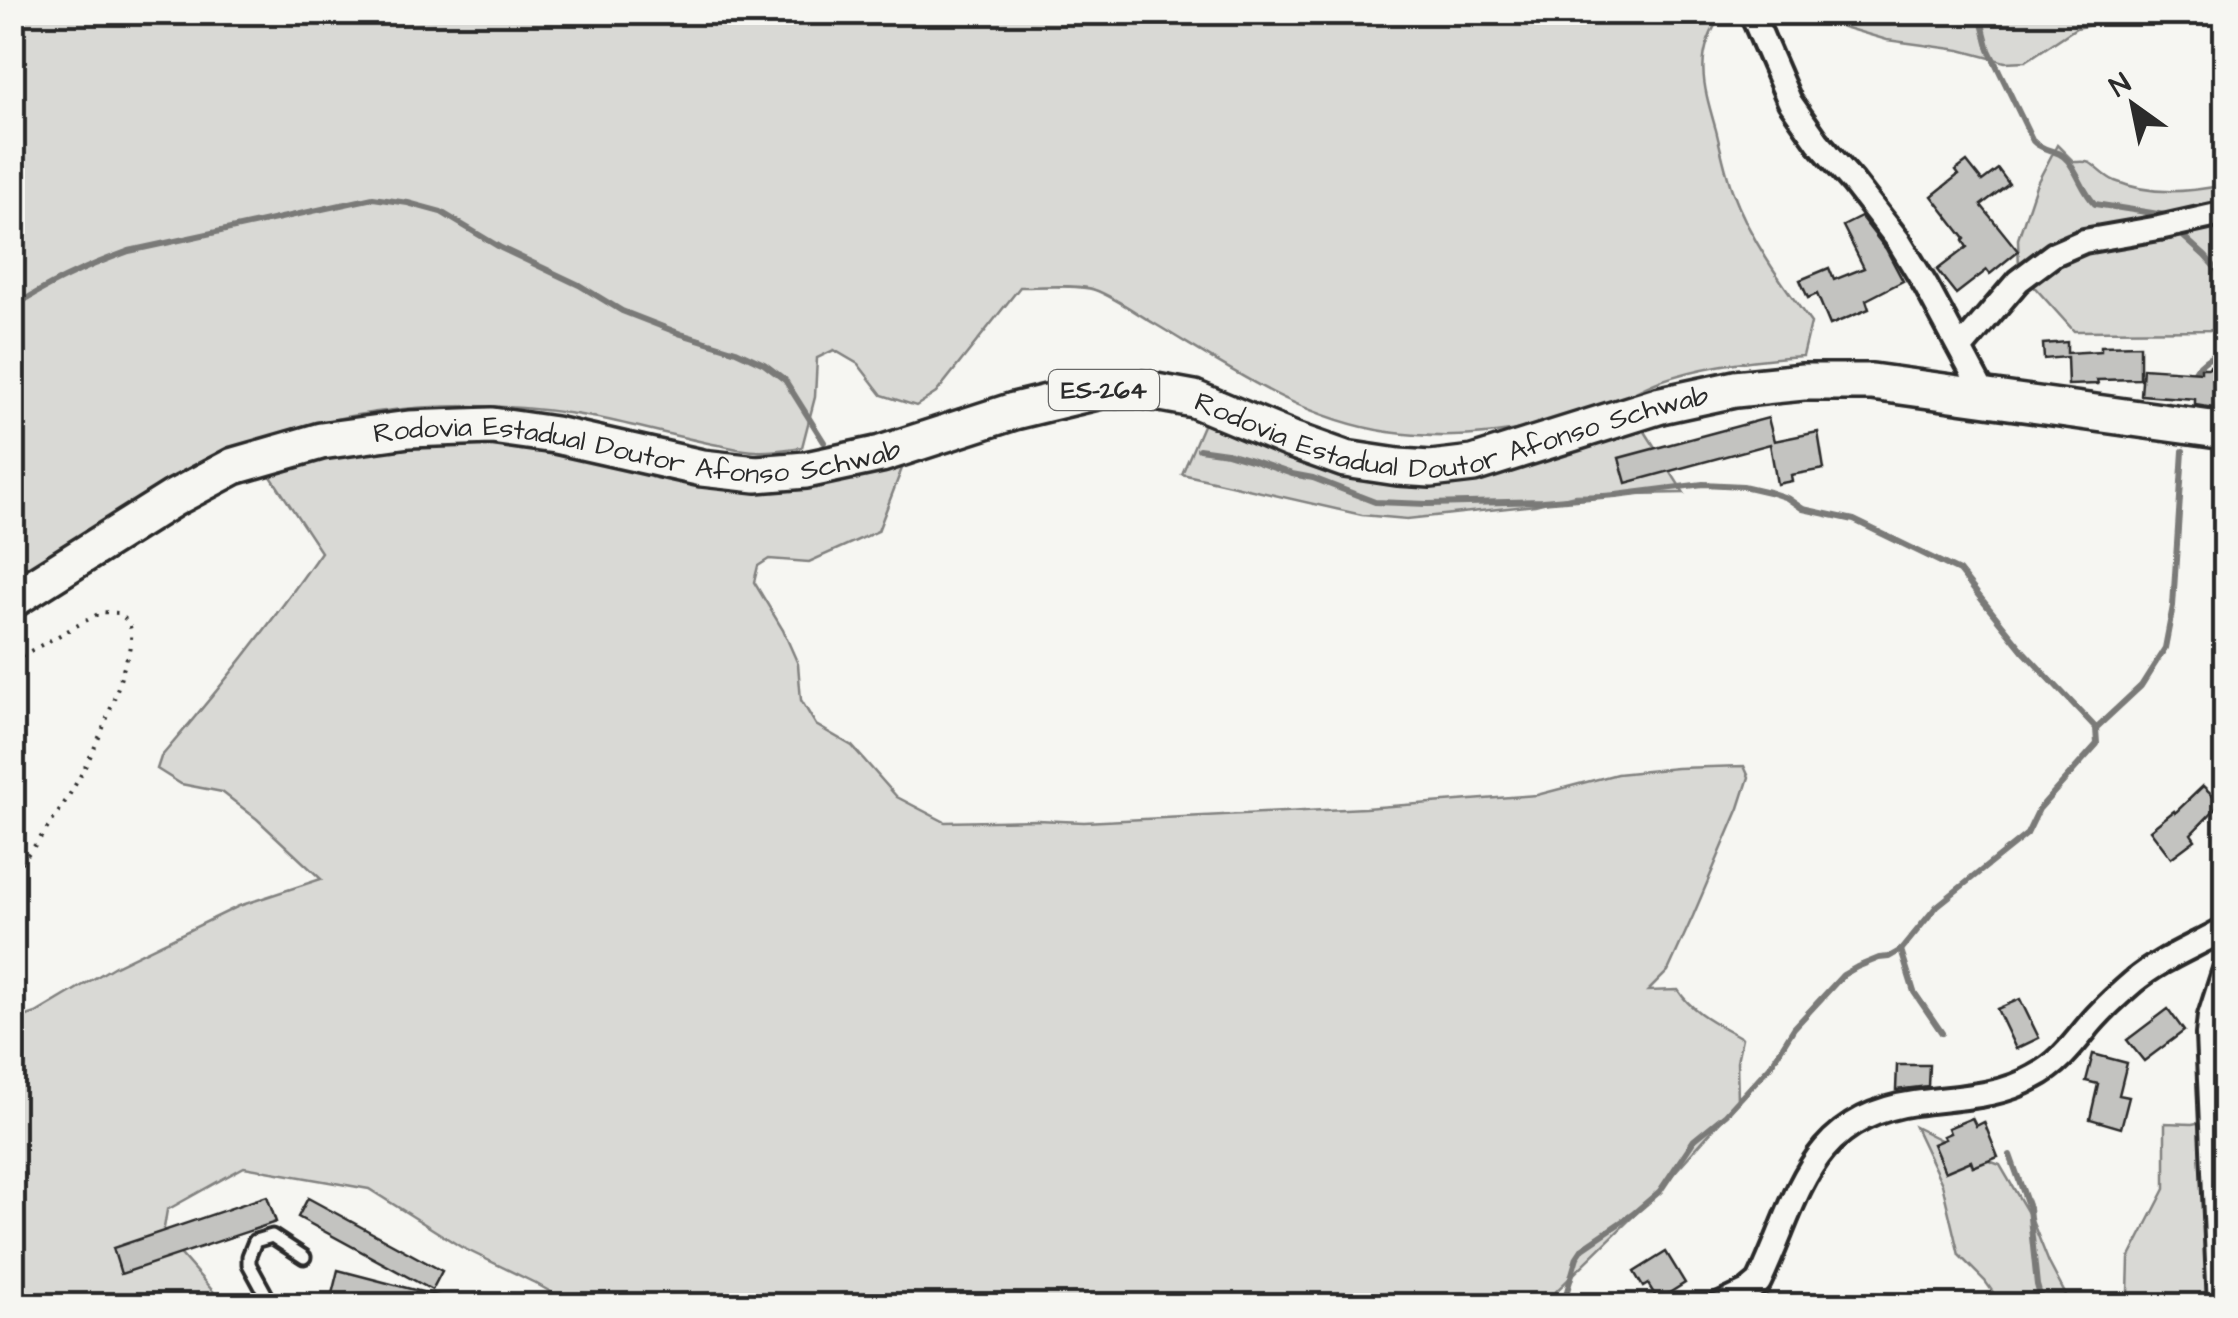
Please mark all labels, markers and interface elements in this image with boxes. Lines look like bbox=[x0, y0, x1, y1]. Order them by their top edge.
north arrow bbox=[2083, 55, 2183, 155]
text: N bbox=[2102, 64, 2139, 106]
road number: ES-264 bbox=[1049, 370, 1159, 410]
text: Rodovia Estadual Doutor Afonso Schwab bbox=[1189, 376, 1712, 489]
street label: Rodovia Estadual Doutor Afonso Schwab bbox=[1185, 377, 1719, 411]
street label: Rodovia Estadual Doutor Afonso Schwab bbox=[371, 406, 906, 494]

